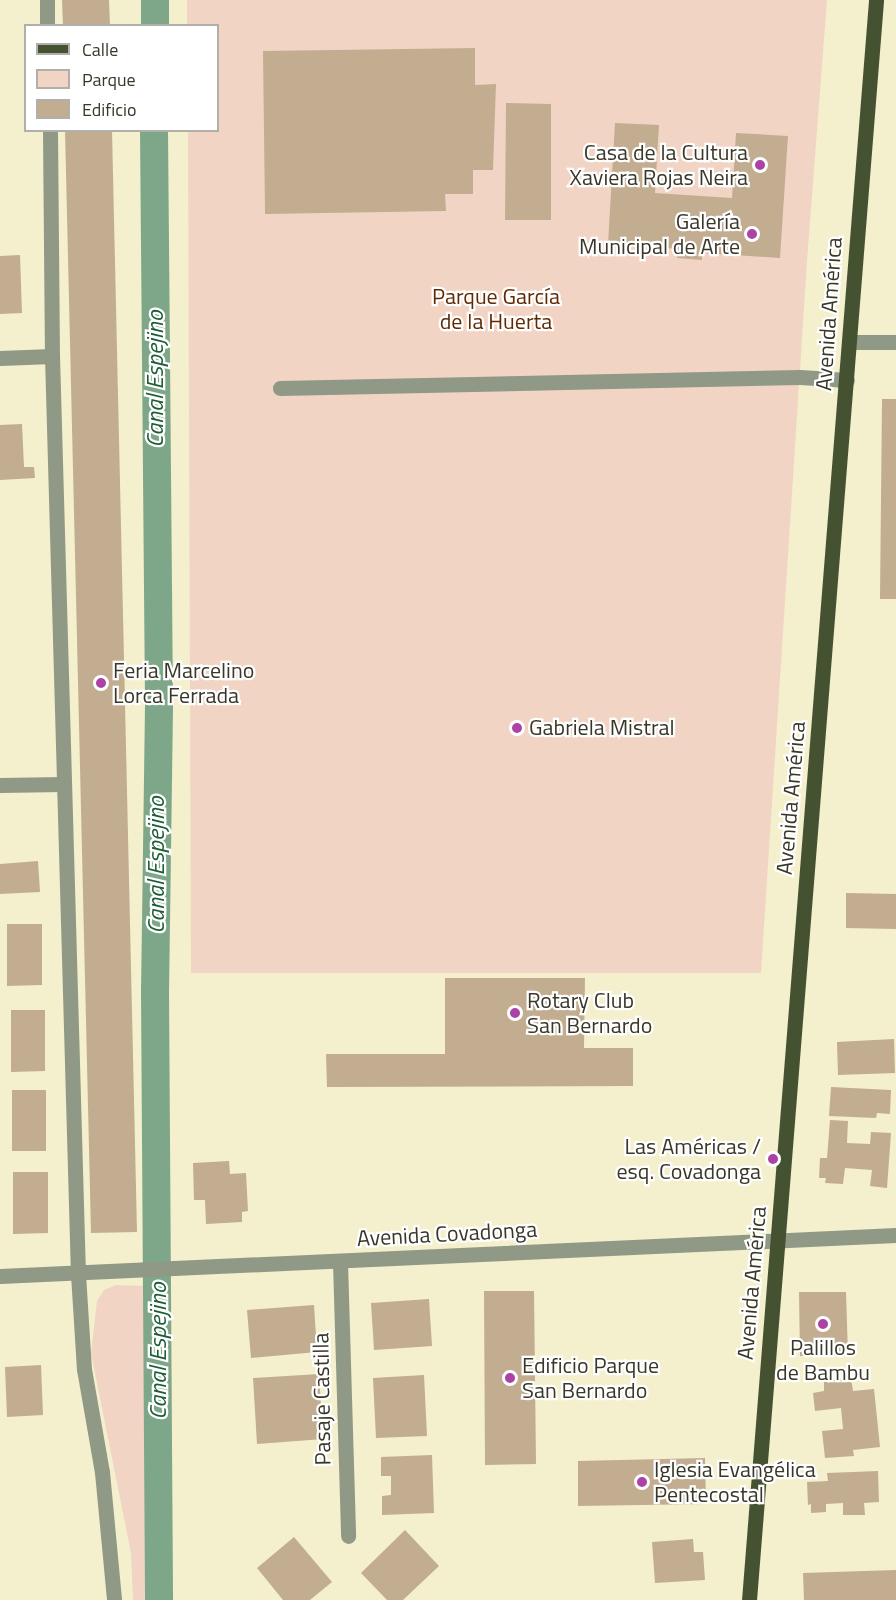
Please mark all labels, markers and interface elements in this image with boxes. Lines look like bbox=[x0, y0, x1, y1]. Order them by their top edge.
legend bbox=[24, 24, 219, 132]
text: Calle bbox=[82, 36, 118, 63]
text: Parque bbox=[82, 66, 136, 93]
text: Edificio bbox=[82, 96, 136, 123]
place label: Casa de la Cultura Xaviera Rojas Neira bbox=[570, 139, 748, 190]
marker: Casa de la Cultura Xaviera Rojas Neira bbox=[753, 158, 767, 172]
place label: Galería Municipal de Arte bbox=[579, 208, 740, 260]
marker: Galería Municipal de Arte bbox=[745, 227, 759, 241]
street label: Avenida América bbox=[810, 236, 848, 392]
park label: Parque García de la Huerta bbox=[432, 283, 560, 334]
water label: Canal Espejino bbox=[141, 310, 169, 448]
place label: Feria Marcelino Lorca Ferrada bbox=[113, 657, 254, 708]
marker: Feria Marcelino Lorca Ferrada bbox=[94, 676, 108, 690]
place label: Gabriela Mistral bbox=[529, 715, 675, 741]
street label: Avenida América bbox=[771, 720, 811, 876]
marker: Gabriela Mistral bbox=[510, 721, 524, 735]
water label: Canal Espejino bbox=[142, 796, 170, 934]
place label: Rotary Club San Bernardo bbox=[527, 987, 652, 1038]
marker: Rotary Club San Bernardo bbox=[508, 1006, 522, 1020]
place label: Las Américas / esq. Covadonga bbox=[617, 1133, 761, 1184]
marker: Las Américas / esq. Covadonga bbox=[766, 1152, 780, 1166]
street label: Avenida América bbox=[732, 1205, 772, 1361]
street label: Avenida Covadonga bbox=[356, 1216, 538, 1252]
water label: Canal Espejino bbox=[144, 1282, 172, 1420]
marker: Palillos de Bambu bbox=[816, 1317, 830, 1331]
street label: Pasaje Castilla bbox=[308, 1332, 336, 1466]
place label: Palillos de Bambu bbox=[776, 1334, 870, 1386]
place label: Edificio Parque San Bernardo bbox=[522, 1352, 659, 1404]
marker: Edificio Parque San Bernardo bbox=[503, 1371, 517, 1385]
place label: Iglesia Evangélica Pentecostal bbox=[654, 1456, 816, 1508]
marker: Iglesia Evangélica Pentecostal bbox=[635, 1475, 649, 1489]

